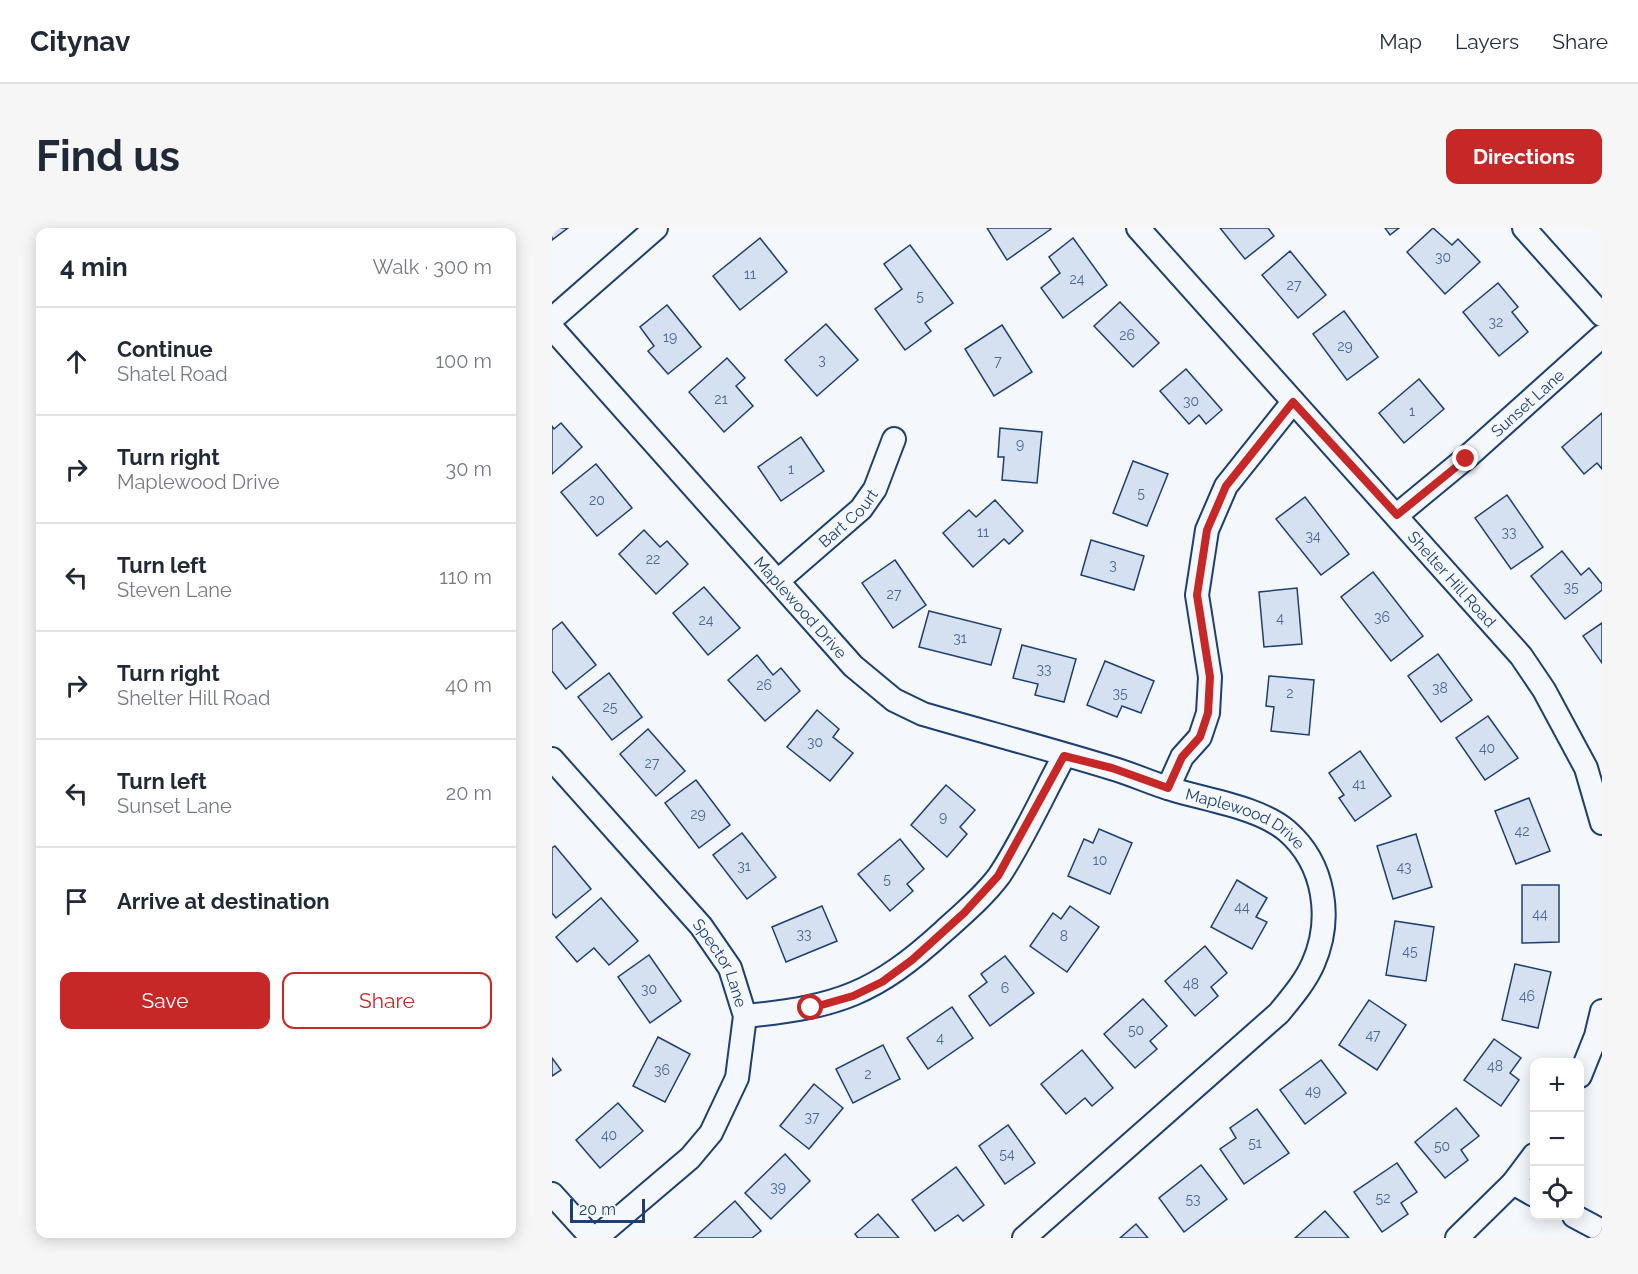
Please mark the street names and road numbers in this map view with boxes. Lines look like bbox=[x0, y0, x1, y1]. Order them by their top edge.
street label: Sunset Lane bbox=[1487, 365, 1568, 441]
street label: Bart Court bbox=[815, 485, 882, 551]
street label: Shelter Hill Road bbox=[1404, 527, 1500, 631]
street label: Maplewood Drive bbox=[750, 552, 851, 662]
street label: Maplewood Drive bbox=[1184, 784, 1309, 853]
street label: Spector Lane bbox=[689, 914, 751, 1009]

